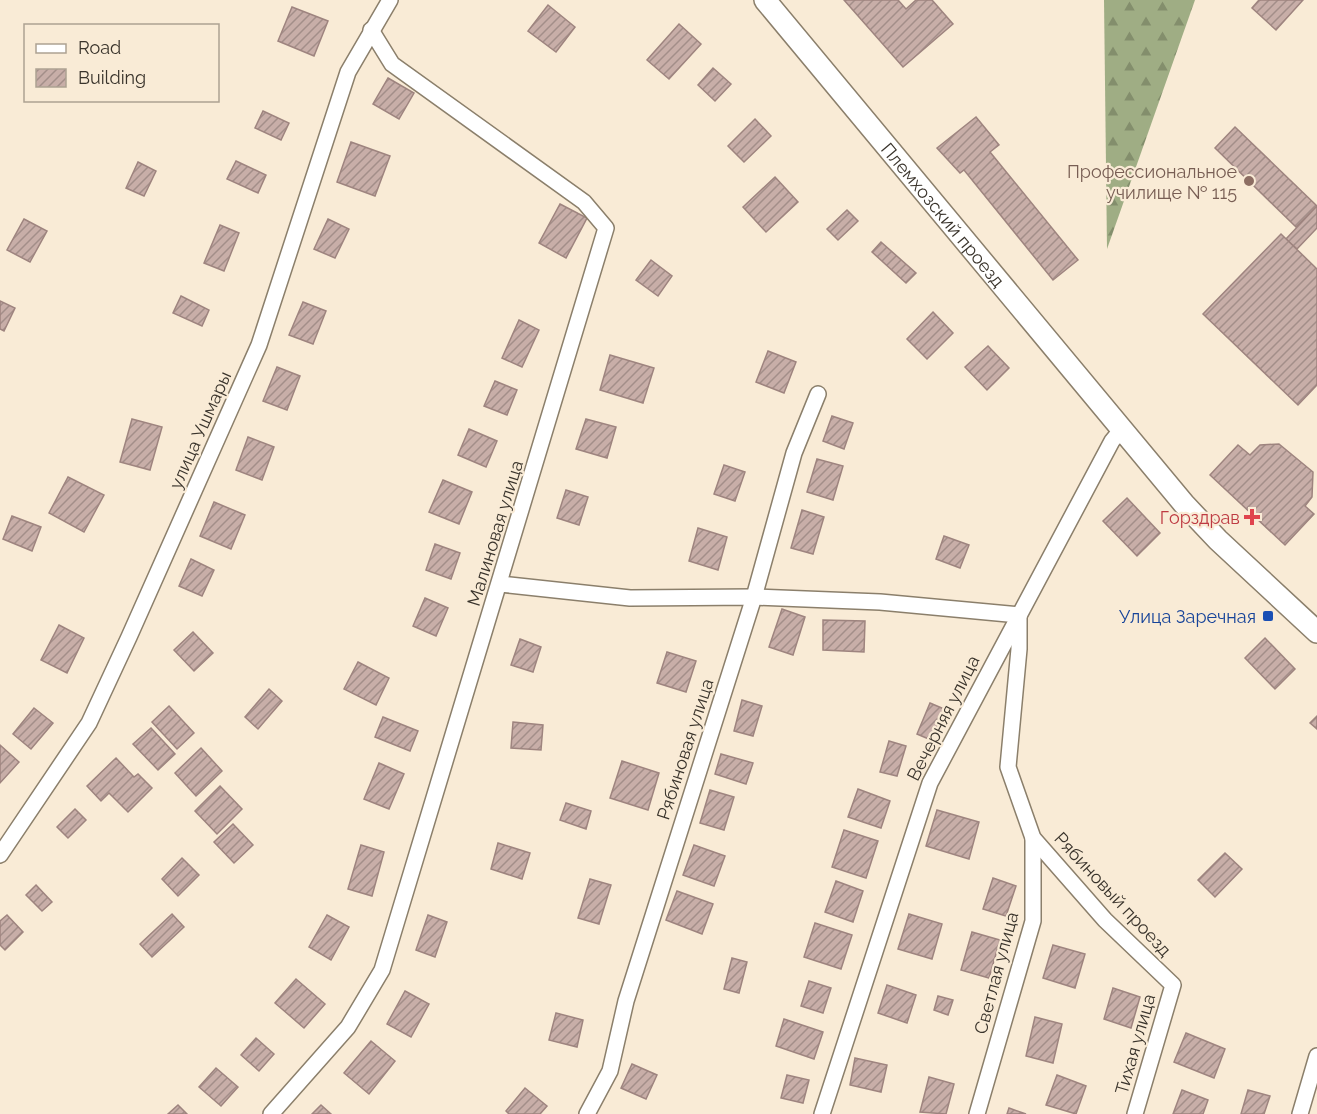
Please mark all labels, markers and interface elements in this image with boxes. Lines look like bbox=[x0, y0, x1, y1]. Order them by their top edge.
legend bbox=[24, 24, 219, 102]
text: Road bbox=[78, 37, 121, 58]
text: Building bbox=[78, 67, 146, 88]
street label: Племхозский проезд bbox=[877, 138, 1009, 291]
place label: Профессиональное училище № 115 bbox=[1067, 161, 1237, 203]
marker: Профессиональное училище № 115 bbox=[1242, 174, 1256, 188]
street label: улица Ушмары bbox=[165, 368, 235, 492]
street label: Малиновая улица bbox=[463, 458, 527, 608]
place label: Горздрав bbox=[1160, 507, 1240, 528]
marker: Горздрав bbox=[1245, 510, 1259, 524]
place label: Улица Заречная bbox=[1119, 606, 1256, 627]
marker: Улица Заречная bbox=[1261, 609, 1275, 623]
street label: Вечерняя улица bbox=[902, 652, 984, 784]
street label: Рябиновая улица bbox=[652, 676, 718, 822]
street label: Рябиновый проезд bbox=[1050, 828, 1176, 960]
street label: Светлая улица bbox=[970, 910, 1022, 1036]
street label: Тихая улица bbox=[1111, 992, 1159, 1096]

